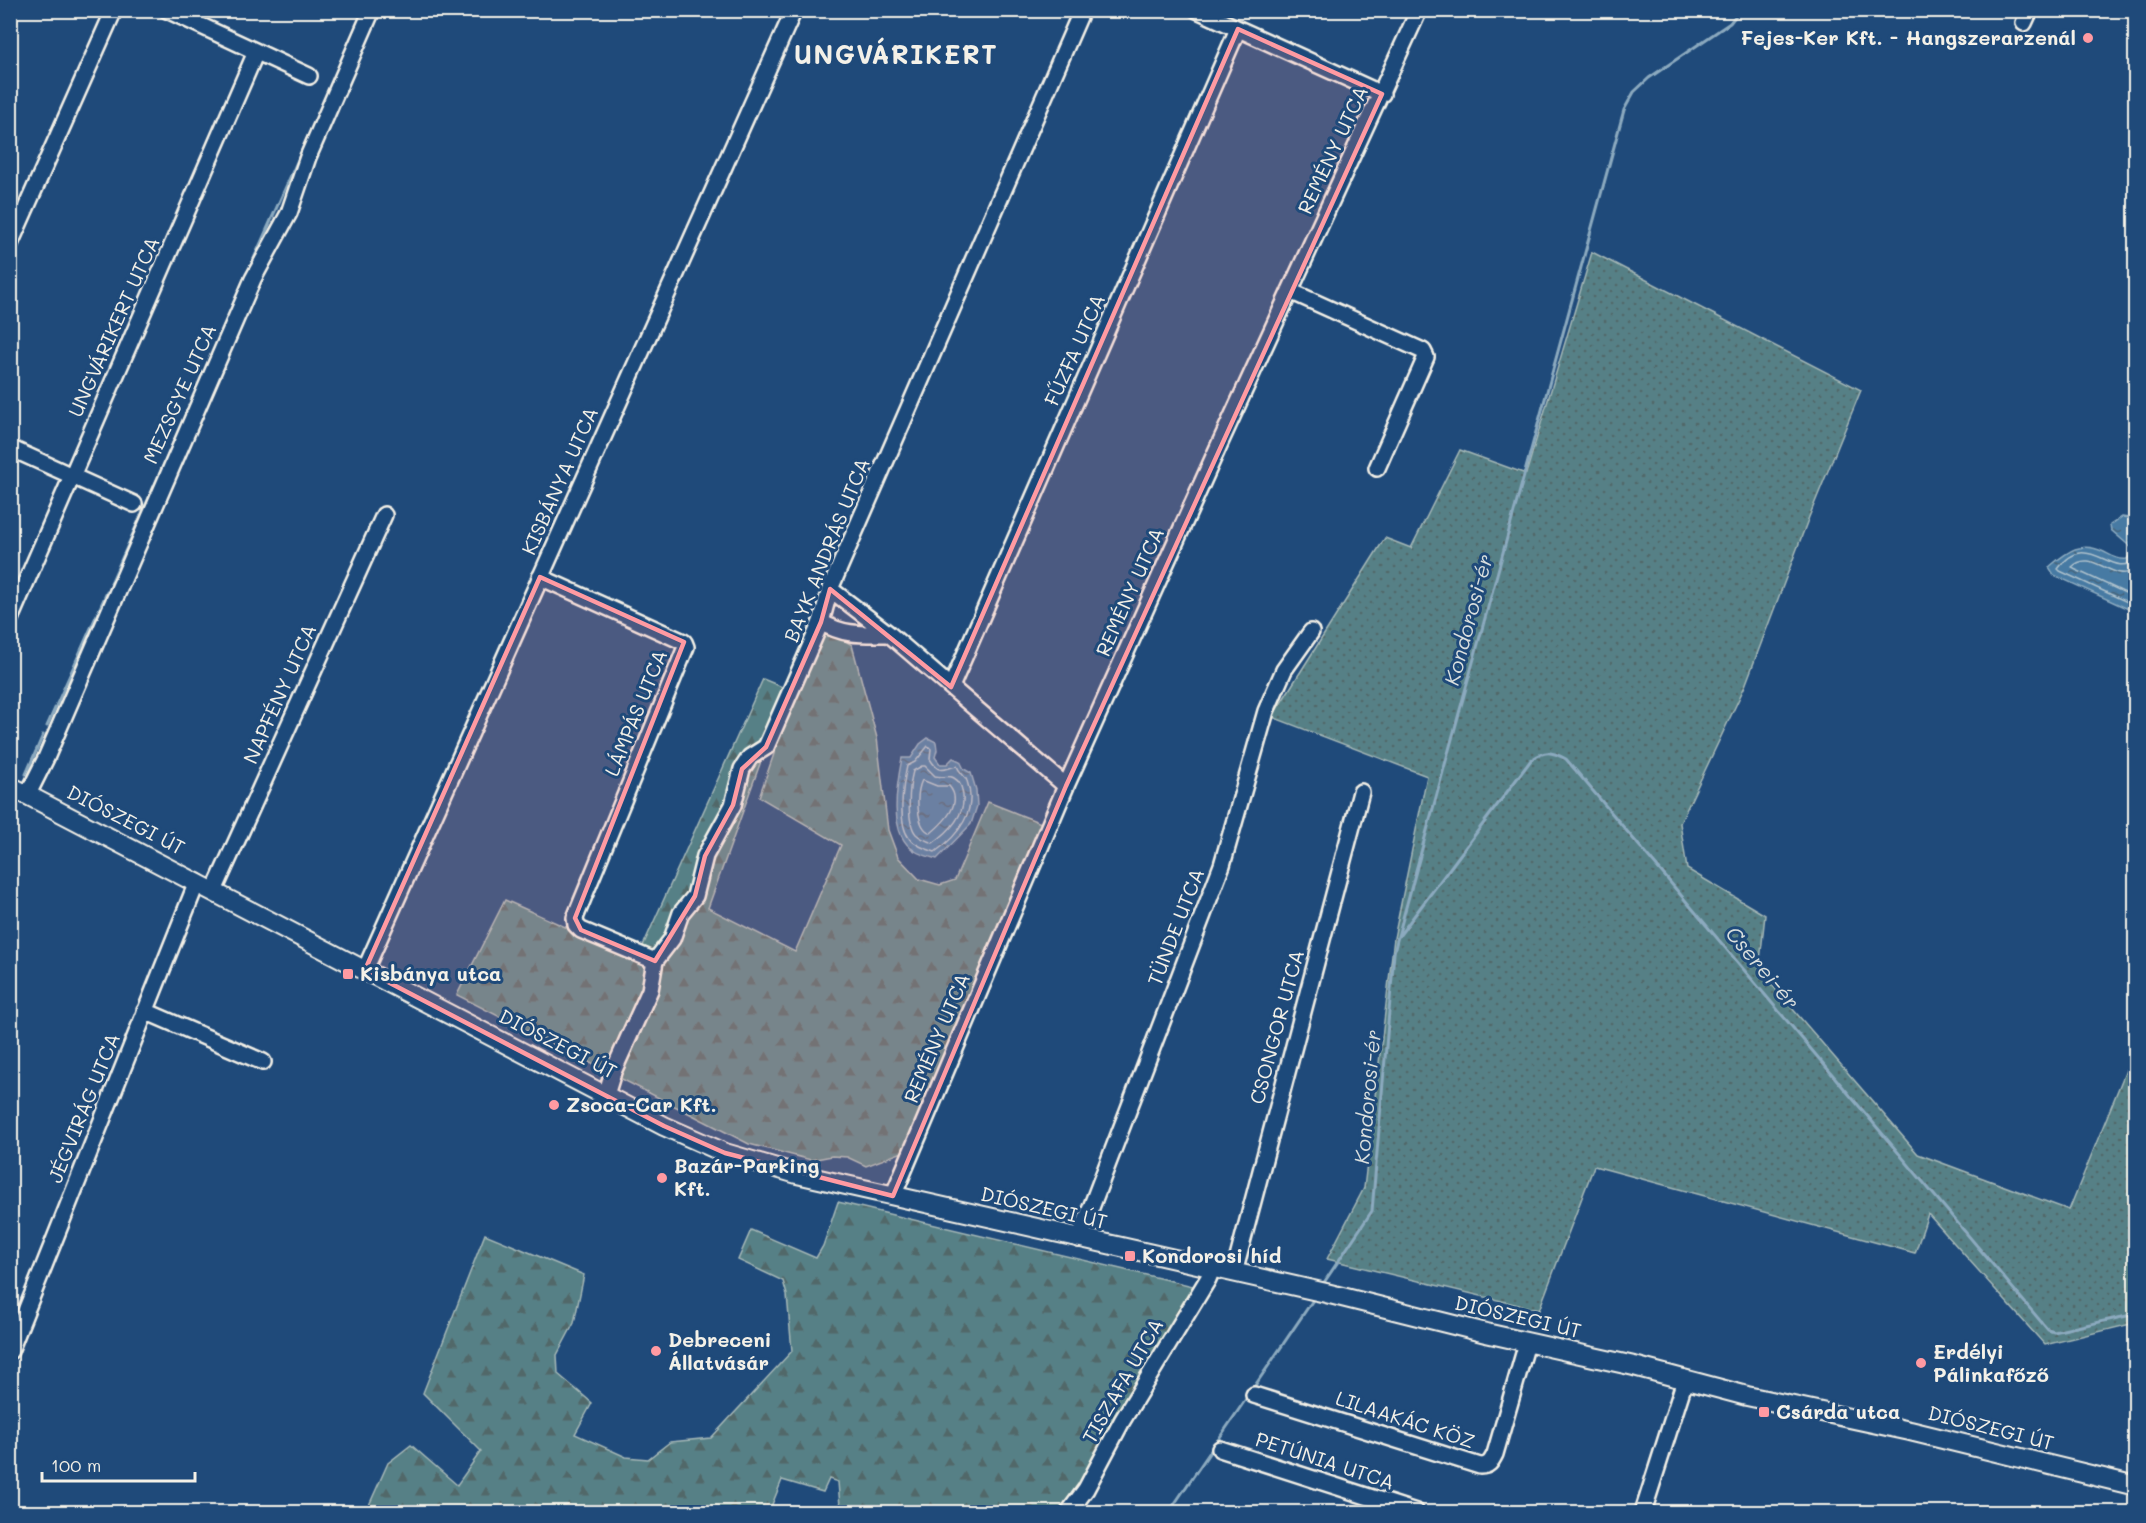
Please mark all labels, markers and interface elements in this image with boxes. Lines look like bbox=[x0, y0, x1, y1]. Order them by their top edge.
place label: Fejes-Ker Kft. - Hangszerarzenál bbox=[1740, 24, 2076, 50]
marker: Fejes-Ker Kft. - Hangszerarzenál bbox=[2081, 31, 2095, 45]
district label: UNGVÁRIKERT bbox=[794, 37, 998, 71]
street label: REMÉNY UTCA bbox=[1291, 81, 1373, 218]
street label: UNGVÁRIKERT UTCA bbox=[62, 232, 165, 421]
street label: FŰZFA UTCA bbox=[1038, 290, 1110, 410]
street label: MEZSGYE UTCA bbox=[137, 320, 222, 468]
street label: KISBÁNYA UTCA bbox=[515, 403, 603, 559]
street label: BAYK ANDRÁS UTCA bbox=[777, 454, 875, 646]
street label: REMÉNY UTCA bbox=[1089, 523, 1169, 660]
water label: Kondorosi-ér bbox=[1437, 551, 1498, 688]
street label: NAPFÉNY UTCA bbox=[237, 620, 322, 768]
street label: LÁMPÁS UTCA bbox=[598, 646, 672, 780]
street label: DIÓSZEGI ÚT bbox=[63, 778, 190, 860]
street label: TÜNDE UTCA bbox=[1141, 864, 1209, 989]
water label: Cserei-ér bbox=[1720, 920, 1806, 1014]
street label: CSONGOR UTCA bbox=[1243, 947, 1309, 1107]
place label: Kisbánya utca bbox=[360, 960, 501, 986]
marker: Kisbánya utca bbox=[341, 967, 355, 981]
street label: REMÉNY UTCA bbox=[897, 969, 975, 1106]
street label: DIÓSZEGI ÚT bbox=[495, 1002, 622, 1084]
street label: JÉGVIRÁG UTCA bbox=[41, 1029, 125, 1186]
water label: Kondorosi-ér bbox=[1347, 1029, 1386, 1165]
place label: Zsoca-Car Kft. bbox=[566, 1091, 717, 1117]
marker: Zsoca-Car Kft. bbox=[547, 1098, 561, 1112]
place label: Bazár-Parking Kft. bbox=[674, 1152, 820, 1201]
marker: Bazár-Parking Kft. bbox=[655, 1171, 669, 1185]
street label: DIÓSZEGI ÚT bbox=[978, 1180, 1110, 1234]
place label: Kondorosi híd bbox=[1142, 1242, 1282, 1268]
marker: Kondorosi híd bbox=[1123, 1249, 1137, 1263]
street label: DIÓSZEGI ÚT bbox=[1452, 1289, 1584, 1343]
street label: TISZAFA UTCA bbox=[1076, 1313, 1168, 1448]
place label: Debreceni Állatvásár bbox=[668, 1326, 771, 1375]
place label: Erdélyi Pálinkafőző bbox=[1933, 1338, 2049, 1387]
marker: Debreceni Állatvásár bbox=[649, 1344, 663, 1358]
marker: Erdélyi Pálinkafőző bbox=[1914, 1356, 1928, 1370]
street label: LILAAKÁC KÖZ bbox=[1333, 1384, 1478, 1454]
place label: Csárda utca bbox=[1776, 1398, 1900, 1424]
street label: DIÓSZEGI ÚT bbox=[1926, 1399, 2057, 1455]
marker: Csárda utca bbox=[1757, 1405, 1771, 1419]
street label: PETÚNIA UTCA bbox=[1253, 1425, 1398, 1495]
scale bar bbox=[42, 1445, 195, 1483]
text: 100 m bbox=[51, 1453, 101, 1477]

